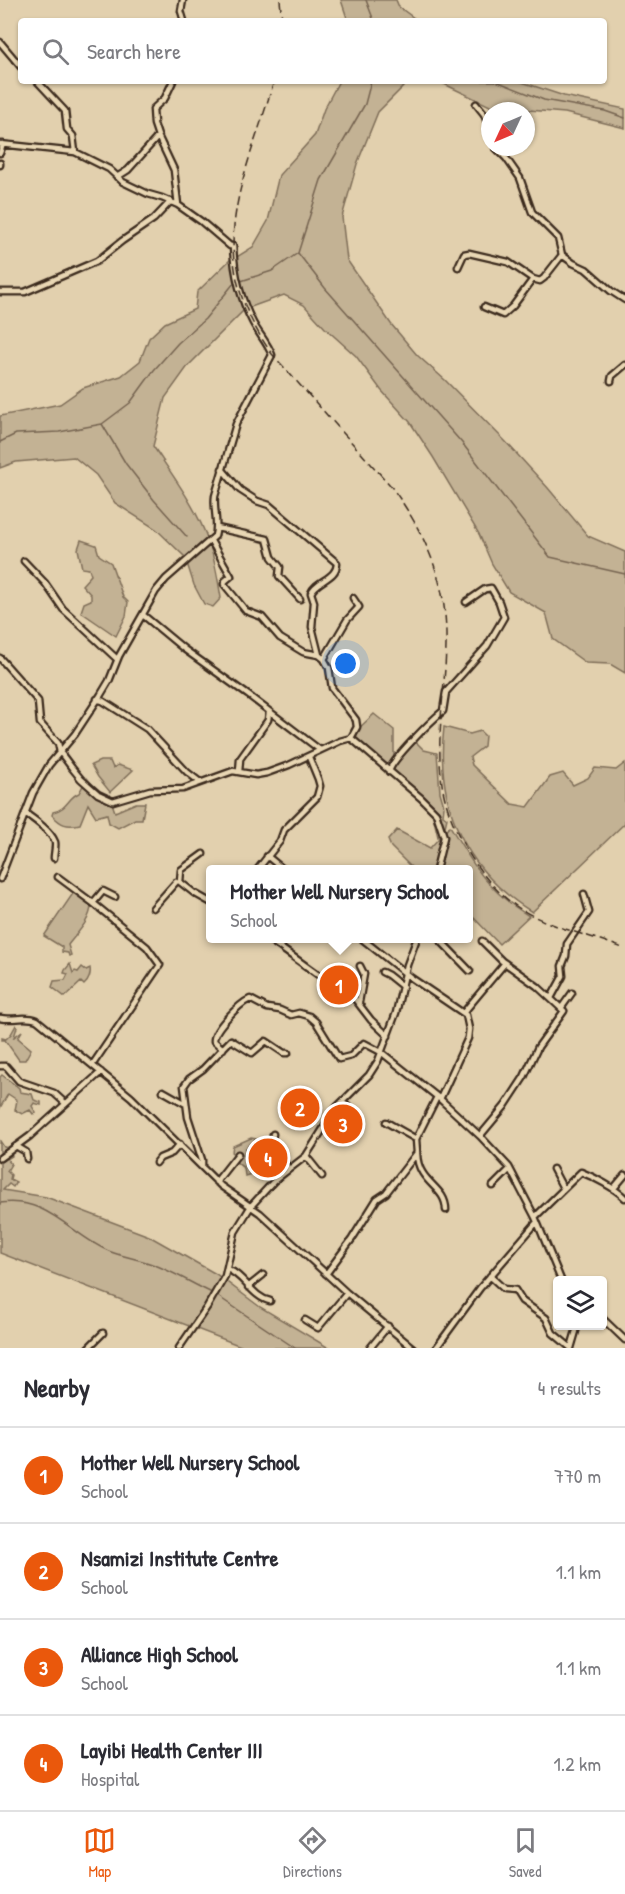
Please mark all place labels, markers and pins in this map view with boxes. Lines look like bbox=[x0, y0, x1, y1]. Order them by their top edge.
pin: 1 bbox=[320, 962, 358, 1008]
pin: 2 bbox=[280, 1086, 320, 1130]
pin: 3 bbox=[324, 1102, 362, 1146]
pin: 4 bbox=[248, 1136, 288, 1180]

